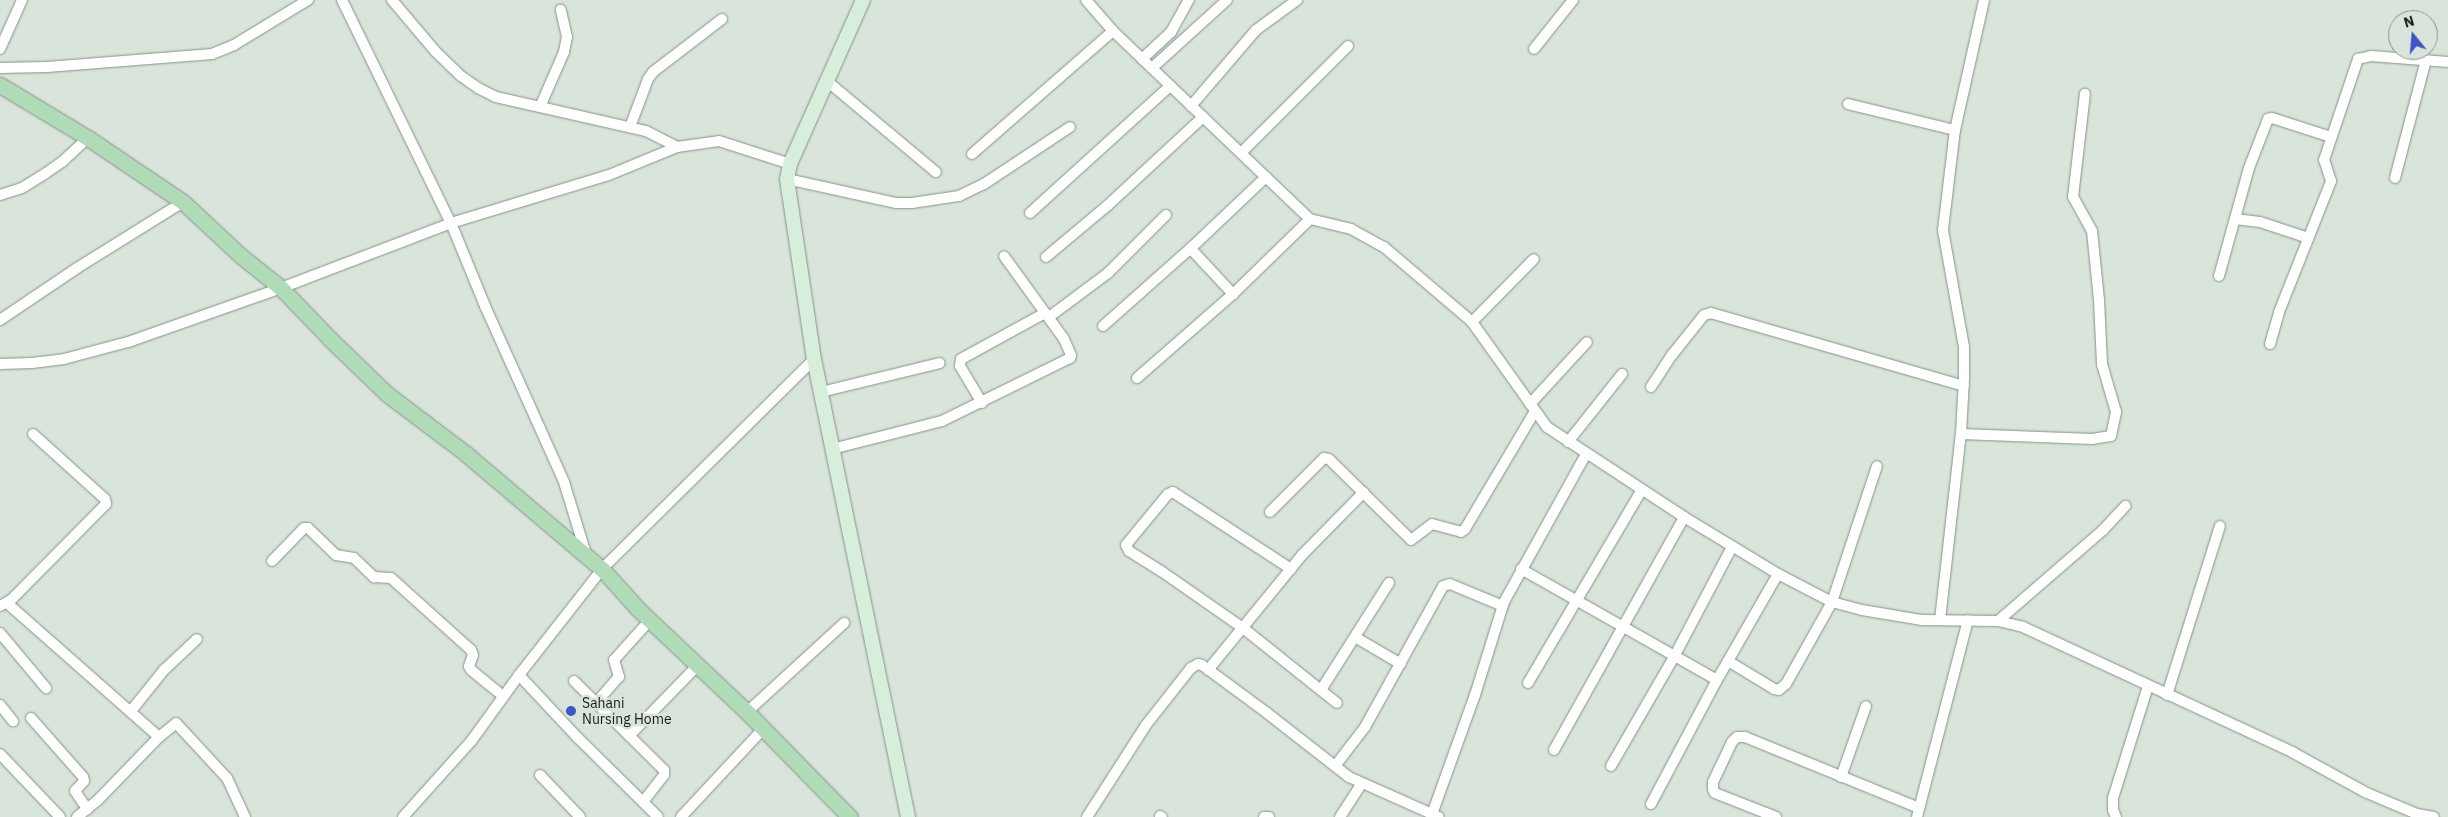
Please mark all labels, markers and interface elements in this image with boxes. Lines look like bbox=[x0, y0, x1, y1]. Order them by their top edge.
north arrow bbox=[2388, 10, 2438, 60]
text: N bbox=[2401, 12, 2416, 32]
place label: Sahani Nursing Home bbox=[582, 695, 672, 728]
marker: Sahani Nursing Home bbox=[564, 704, 578, 718]

